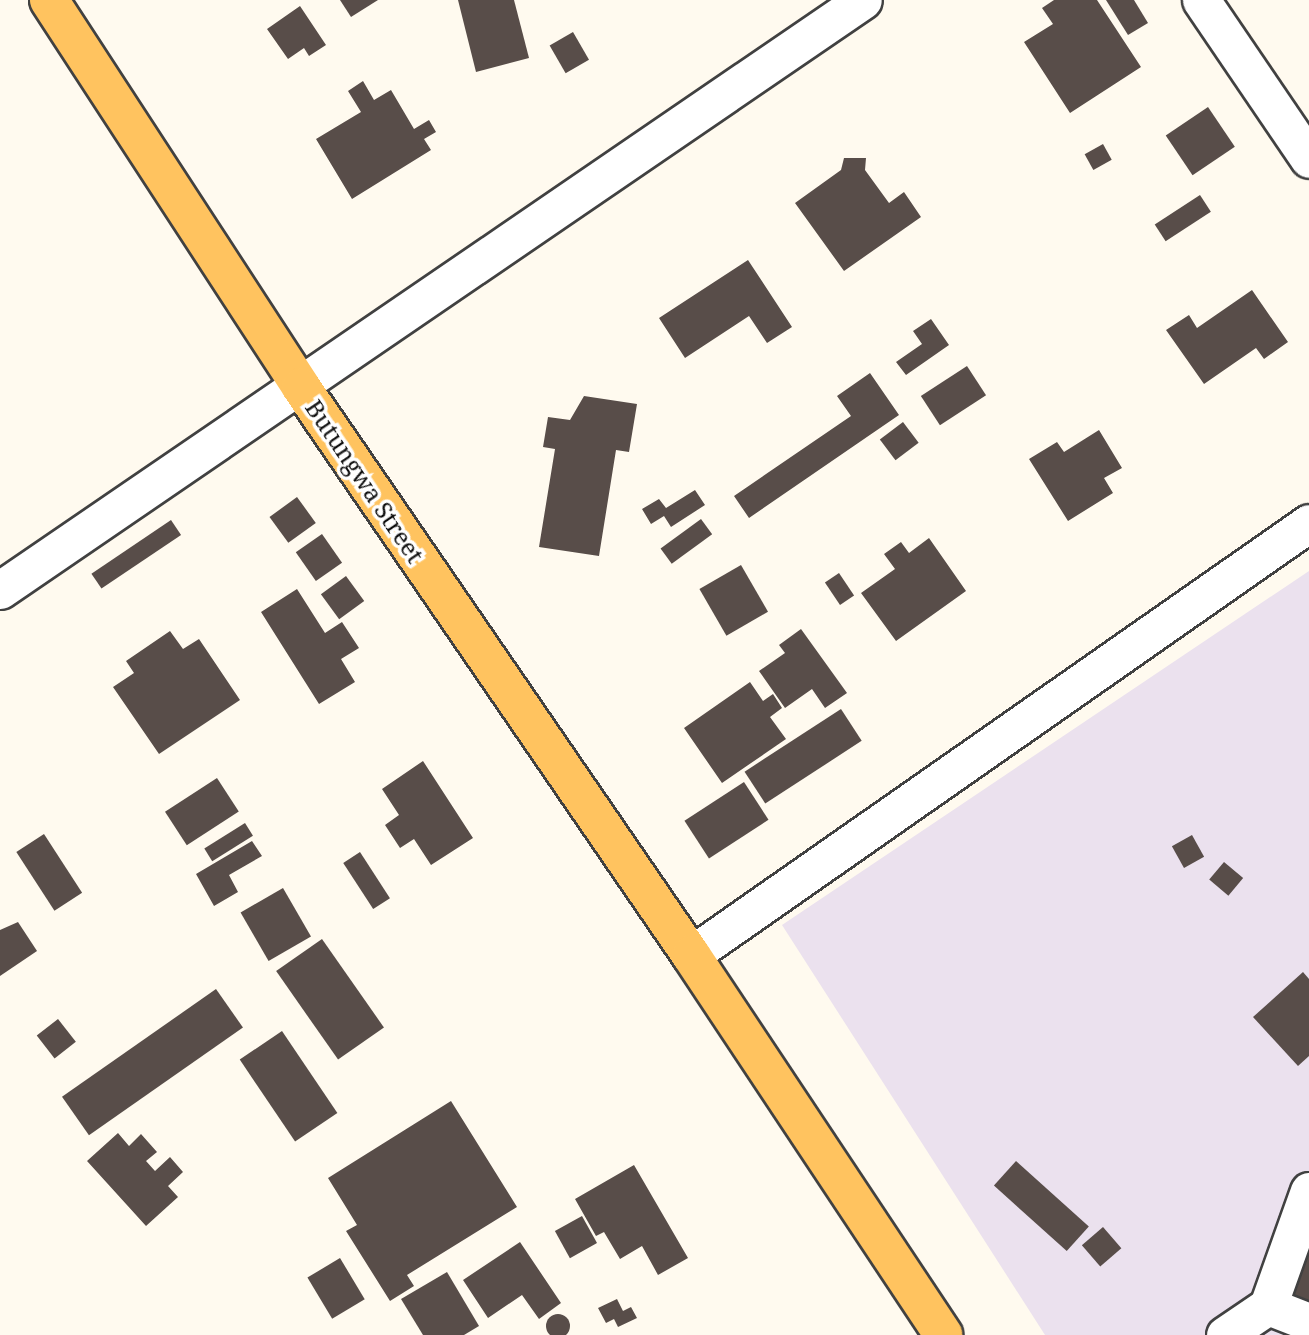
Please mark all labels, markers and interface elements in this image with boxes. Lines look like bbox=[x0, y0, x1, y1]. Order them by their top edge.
street label: Butungwa Street bbox=[300, 394, 430, 568]

